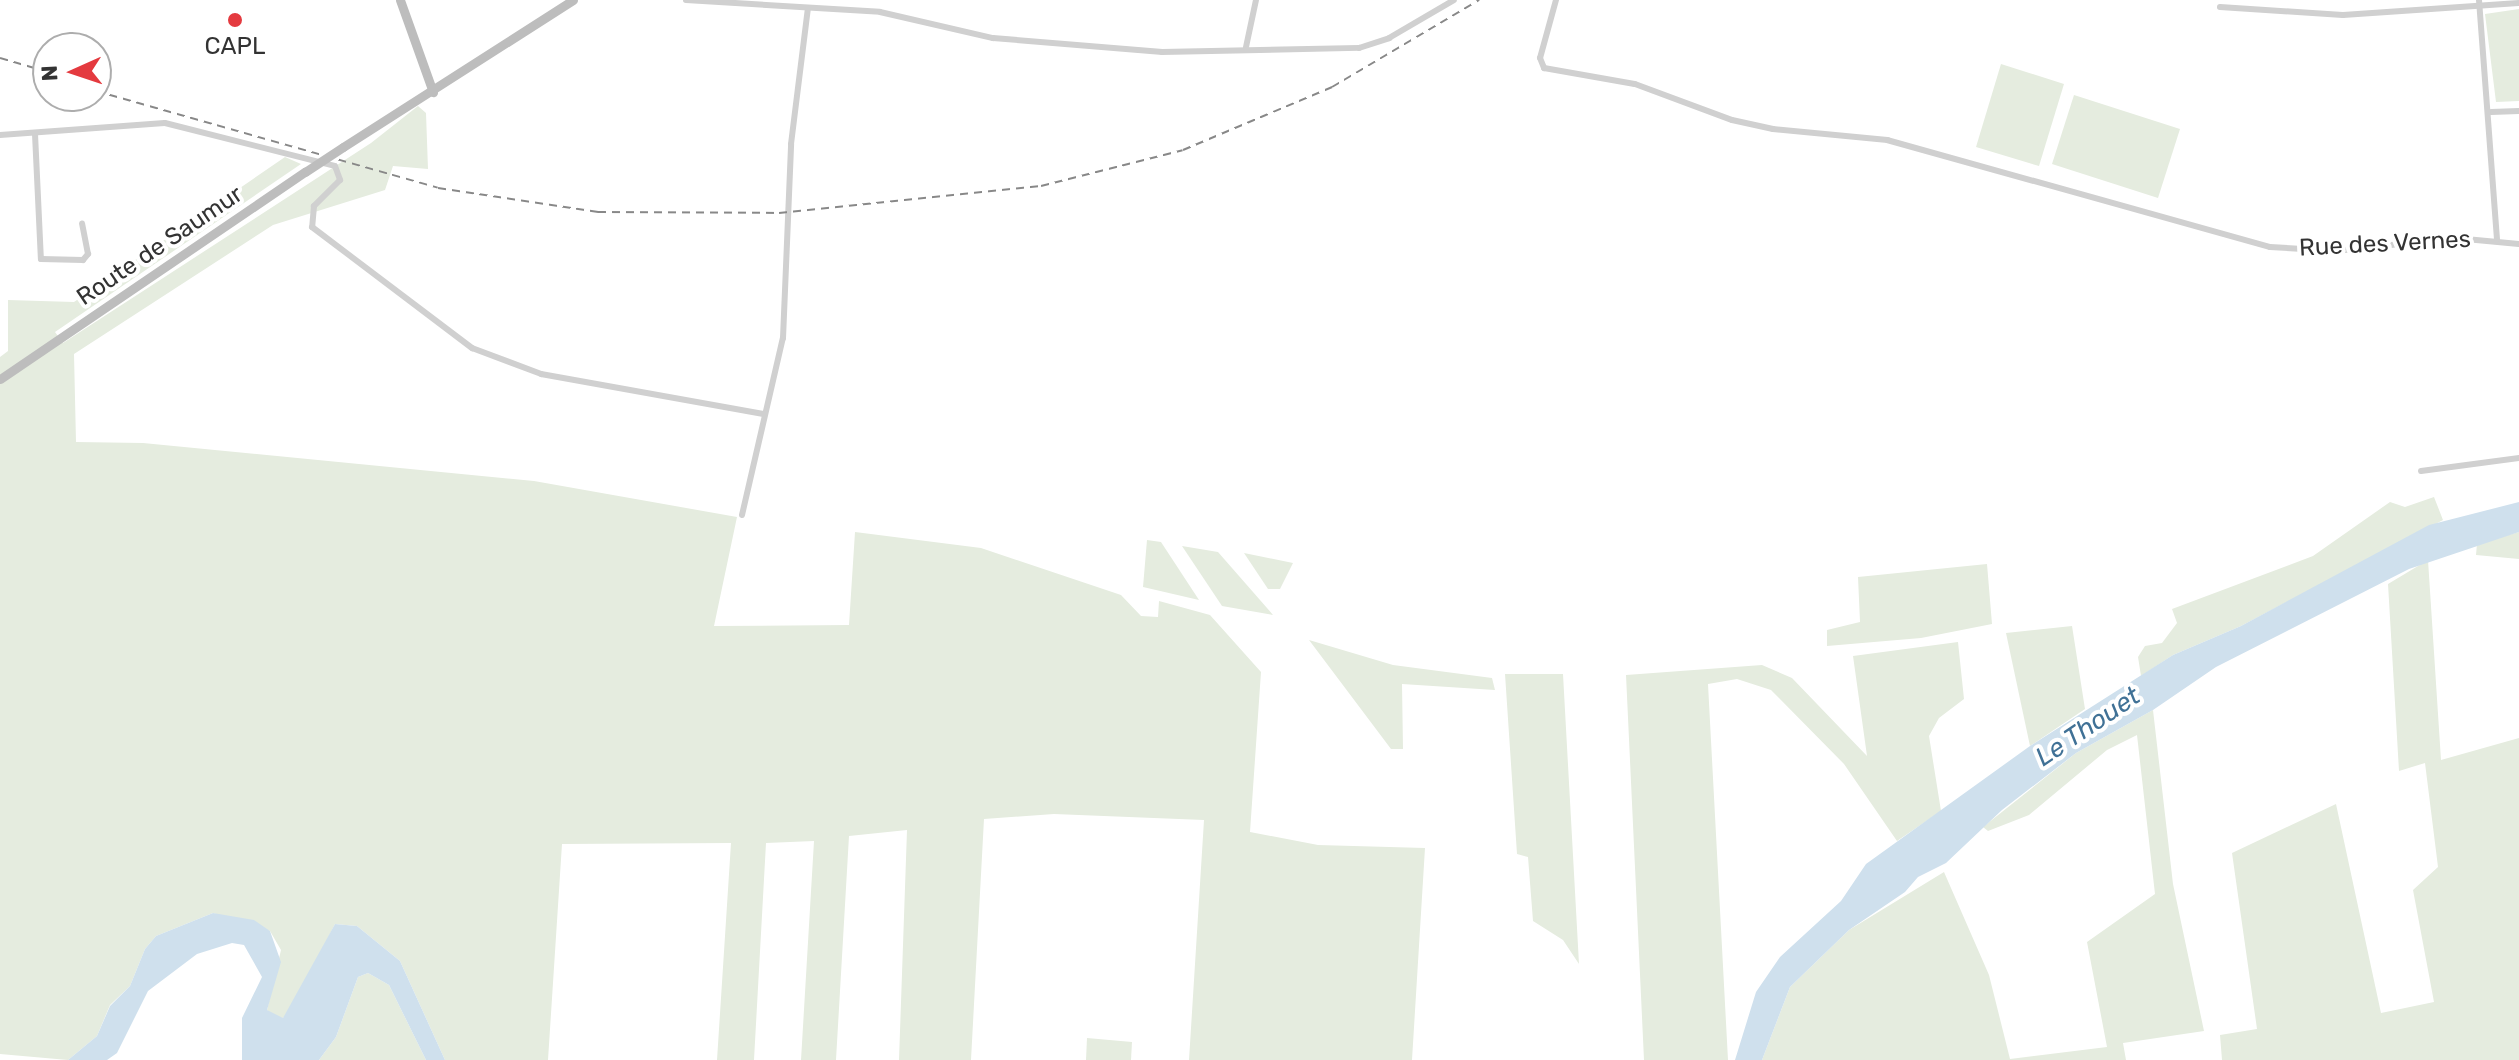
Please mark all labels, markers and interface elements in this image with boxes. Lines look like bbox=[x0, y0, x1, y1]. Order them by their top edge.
marker: CAPL bbox=[226, 11, 244, 29]
north arrow bbox=[32, 32, 112, 112]
place label: CAPL bbox=[205, 33, 265, 61]
text: N bbox=[36, 65, 63, 82]
street label: Route de Saumur bbox=[72, 180, 248, 312]
street label: Rue des Vernes bbox=[2298, 225, 2472, 263]
water label: Le Thouet bbox=[2029, 680, 2147, 774]

